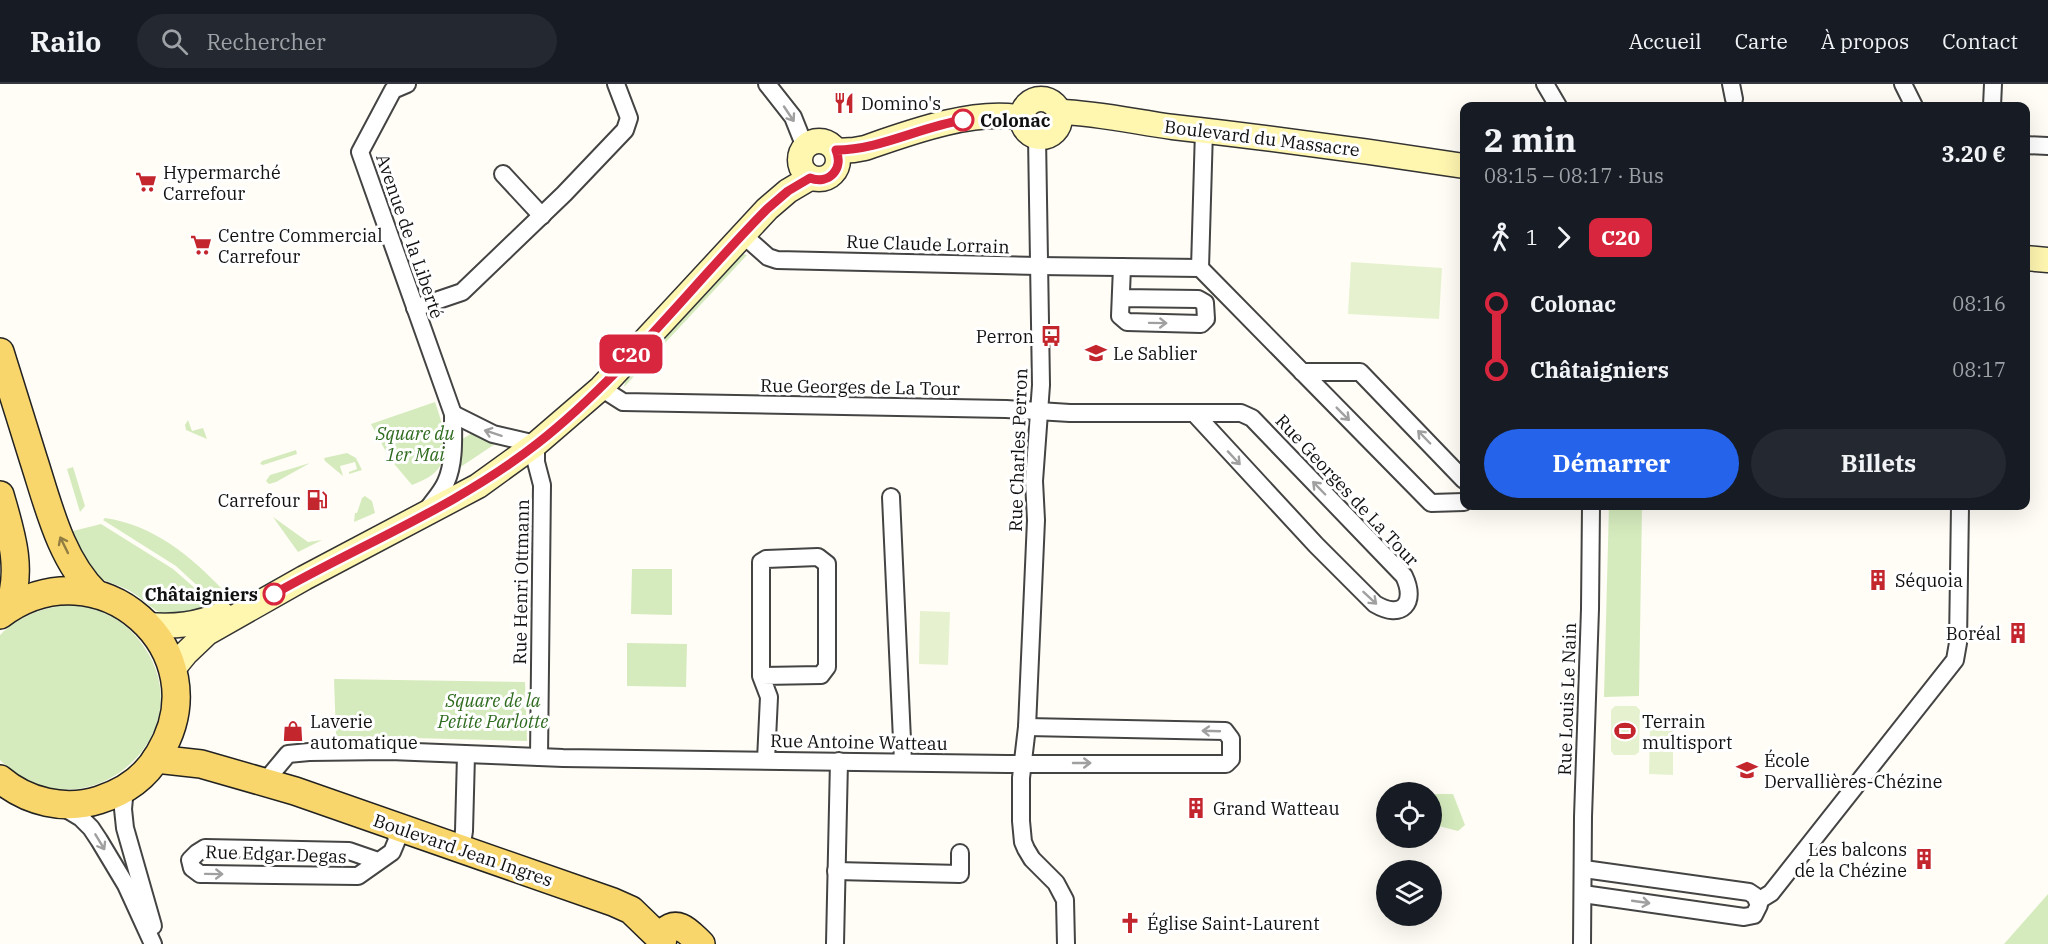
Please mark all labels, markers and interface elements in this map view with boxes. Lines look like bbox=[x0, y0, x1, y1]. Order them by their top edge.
search box bbox=[137, 14, 557, 68]
text: Railo bbox=[30, 23, 101, 60]
icon: search bbox=[158, 25, 191, 58]
text: Rechercher bbox=[206, 27, 326, 56]
text: Accueil bbox=[1629, 27, 1702, 55]
text: Carte bbox=[1735, 27, 1788, 55]
text: À propos bbox=[1821, 27, 1909, 55]
text: Contact bbox=[1942, 27, 2018, 55]
restaurant icon: Domino's bbox=[832, 91, 856, 115]
place label: Domino's bbox=[861, 92, 941, 115]
one-way arrow bbox=[783, 105, 796, 122]
marker: Colonac bbox=[952, 109, 974, 131]
place label: Colonac bbox=[980, 109, 1051, 132]
street label: Boulevard du Massacre bbox=[1163, 115, 1361, 161]
text: 2 min bbox=[1484, 118, 1576, 161]
text: 3.20 € bbox=[1941, 139, 2006, 168]
street label: Avenue de la Liberté bbox=[371, 151, 449, 321]
place label: Hypermarché Carrefour bbox=[163, 161, 281, 205]
text: 08:15 – 08:17 · Bus bbox=[1484, 162, 1664, 189]
supermarket icon: Hypermarché Carrefour bbox=[134, 170, 158, 194]
icon: walk bbox=[1484, 221, 1517, 254]
icon: forward bbox=[1547, 221, 1580, 254]
text: C20 bbox=[1601, 223, 1640, 251]
place label: Centre Commercial Carrefour bbox=[218, 224, 383, 268]
text: 1 bbox=[1526, 224, 1538, 251]
street label: Rue Claude Lorrain bbox=[846, 230, 1010, 258]
supermarket icon: Centre Commercial Carrefour bbox=[189, 233, 213, 257]
text: Colonac bbox=[1530, 289, 1616, 318]
text: 08:16 bbox=[1952, 290, 2006, 317]
one-way arrow bbox=[1148, 317, 1168, 328]
bus stop icon: Perron bbox=[1039, 324, 1063, 348]
place label: Perron bbox=[976, 325, 1034, 348]
line badge: C20 bbox=[596, 334, 666, 374]
text: C20 bbox=[611, 340, 651, 368]
school or university icon: Le Sablier bbox=[1084, 341, 1108, 365]
place label: Le Sablier bbox=[1113, 342, 1197, 365]
text: Châtaigniers bbox=[1530, 355, 1669, 384]
text: 08:17 bbox=[1952, 356, 2006, 383]
street label: Rue Charles Perron bbox=[1004, 368, 1032, 532]
street label: Rue Georges de La Tour bbox=[760, 374, 960, 400]
one-way arrow bbox=[1335, 407, 1350, 421]
street label: Rue Georges de La Tour bbox=[1270, 409, 1424, 571]
park label: Square du 1er Mai bbox=[375, 422, 455, 466]
one-way arrow bbox=[484, 427, 503, 438]
button: Démarrer bbox=[1484, 429, 1739, 498]
button: Billets bbox=[1751, 429, 2006, 498]
one-way arrow bbox=[1416, 430, 1431, 445]
one-way arrow bbox=[1227, 450, 1241, 465]
one-way arrow bbox=[1312, 481, 1327, 496]
fuel station icon: Carrefour bbox=[305, 488, 329, 512]
place label: Carrefour bbox=[218, 489, 300, 512]
street label: Rue Henri Ottmann bbox=[508, 499, 534, 665]
one-way arrow bbox=[58, 537, 69, 555]
building icon: Séquoia bbox=[1866, 568, 1890, 592]
place label: Séquoia bbox=[1895, 569, 1963, 592]
place label: Châtaigniers bbox=[144, 583, 258, 606]
marker: Châtaigniers bbox=[263, 583, 285, 605]
one-way arrow bbox=[1362, 591, 1377, 605]
building icon: Boréal bbox=[2006, 621, 2030, 645]
street label: Rue Louis Le Nain bbox=[1553, 622, 1581, 776]
place label: Boréal bbox=[1946, 622, 2001, 645]
park label: Square de la Petite Parlotte bbox=[437, 689, 548, 733]
place label: Laverie automatique bbox=[310, 710, 418, 754]
place label: Terrain multisport bbox=[1642, 710, 1732, 754]
shop icon: Laverie automatique bbox=[281, 719, 305, 743]
sports icon: Terrain multisport bbox=[1613, 719, 1637, 743]
one-way arrow bbox=[1202, 725, 1222, 737]
street label: Rue Antoine Watteau bbox=[770, 729, 948, 755]
place label: École Dervallières-Chézine bbox=[1764, 749, 1942, 793]
one-way arrow bbox=[1072, 757, 1092, 769]
school or university icon: École Dervallières-Chézine bbox=[1735, 758, 1759, 782]
map controls bbox=[1376, 782, 1442, 926]
button: locate bbox=[1376, 782, 1442, 848]
building icon: Grand Watteau bbox=[1184, 796, 1208, 820]
place label: Grand Watteau bbox=[1213, 797, 1340, 820]
street label: Boulevard Jean Ingres bbox=[370, 809, 556, 891]
one-way arrow bbox=[95, 833, 107, 850]
place label: Les balcons de la Chézine bbox=[1794, 838, 1907, 882]
street label: Rue Edgar Degas bbox=[205, 840, 347, 868]
building icon: Les balcons de la Chézine bbox=[1912, 847, 1936, 871]
button: layers bbox=[1376, 860, 1442, 926]
one-way arrow bbox=[204, 868, 224, 880]
one-way arrow bbox=[1630, 897, 1650, 908]
church icon: Église Saint-Laurent bbox=[1118, 911, 1142, 935]
place label: Église Saint-Laurent bbox=[1147, 912, 1320, 935]

